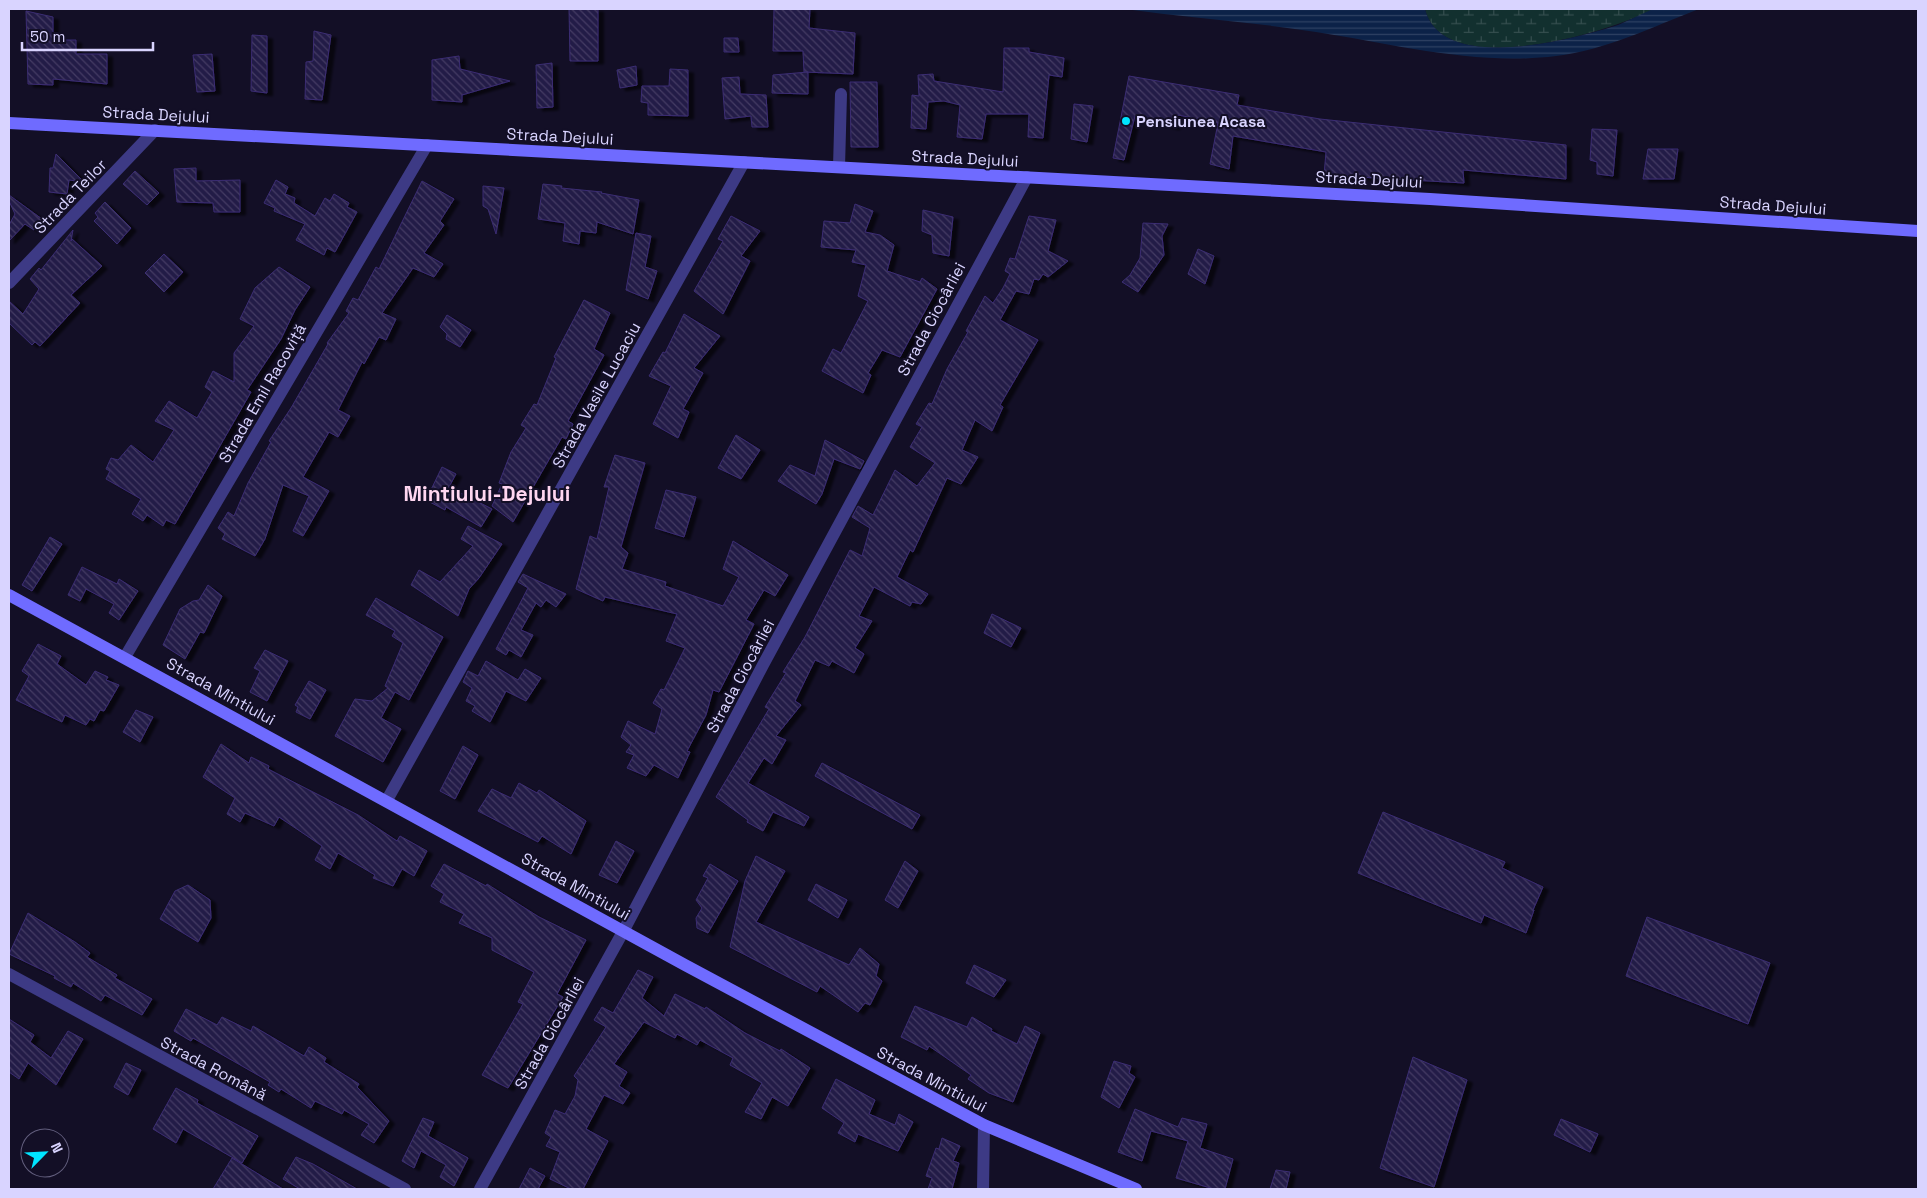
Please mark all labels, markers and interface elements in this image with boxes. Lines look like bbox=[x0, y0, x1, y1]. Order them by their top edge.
scale bar bbox=[22, 20, 154, 52]
text: 50 m bbox=[30, 27, 65, 46]
street label: Strada Dejului bbox=[102, 101, 210, 128]
place label: Pensiunea Acasa bbox=[1136, 111, 1266, 132]
marker: Pensiunea Acasa bbox=[1120, 115, 1132, 127]
street label: Strada Dejului bbox=[506, 123, 614, 150]
street label: Strada Dejului bbox=[911, 145, 1019, 172]
street label: Strada Teilor bbox=[29, 154, 111, 238]
street label: Strada Dejului bbox=[1315, 166, 1423, 193]
street label: Strada Dejului bbox=[1719, 191, 1827, 220]
street label: Strada Ciocârliei bbox=[893, 259, 970, 380]
street label: Strada Vasile Lucaciu bbox=[548, 318, 645, 472]
street label: Strada Emil Racoviță bbox=[214, 320, 311, 467]
district label: Mintiului-Dejului bbox=[404, 480, 570, 507]
street label: Strada Ciocârliei bbox=[702, 616, 779, 737]
street label: Strada Mintiului bbox=[162, 653, 279, 730]
street label: Strada Mintiului bbox=[517, 848, 634, 925]
street label: Strada Ciocârliei bbox=[510, 973, 589, 1093]
street label: Strada Română bbox=[157, 1032, 271, 1105]
street label: Strada Mintiului bbox=[873, 1042, 990, 1117]
north arrow bbox=[20, 1128, 70, 1178]
text: N bbox=[47, 1140, 67, 1156]

